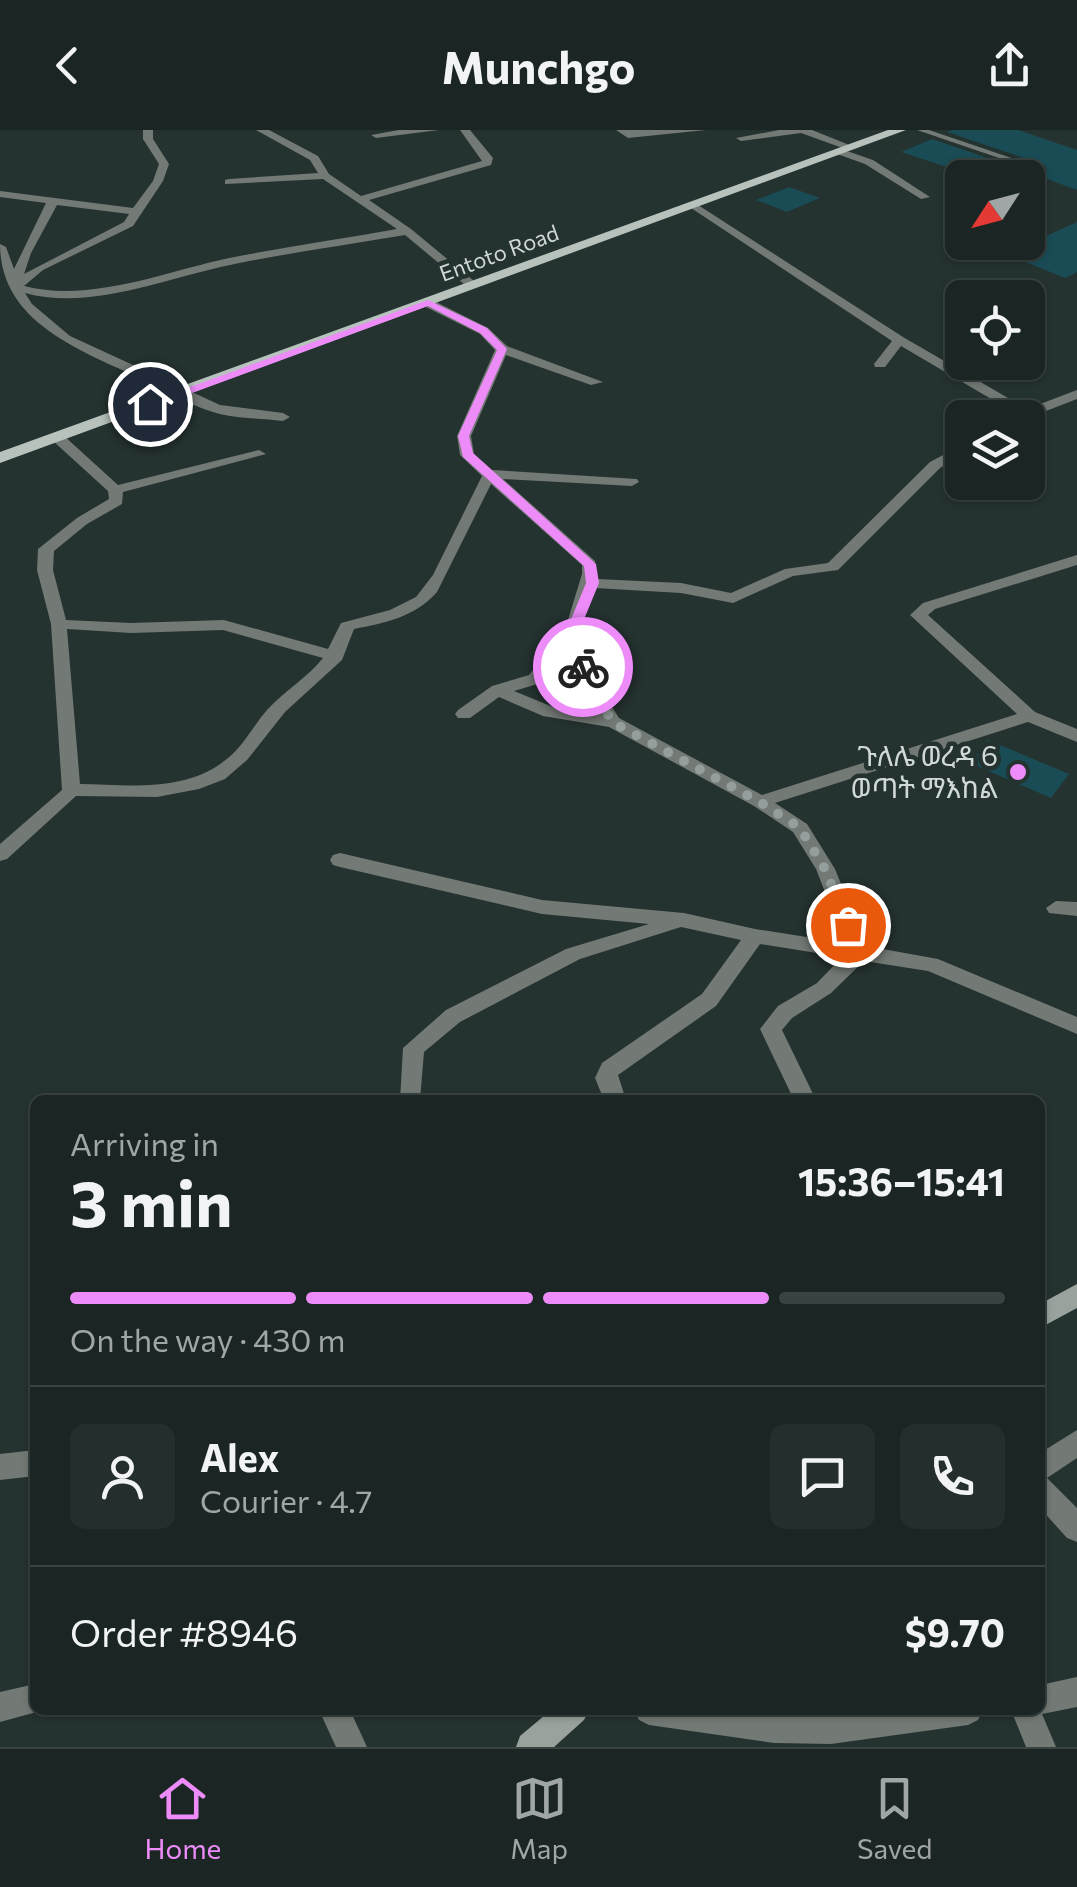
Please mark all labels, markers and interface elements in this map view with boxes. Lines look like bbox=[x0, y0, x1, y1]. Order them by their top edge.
icon: back bbox=[40, 38, 95, 93]
text: Munchgo bbox=[442, 38, 635, 93]
icon: share bbox=[982, 38, 1037, 93]
north arrow bbox=[945, 160, 1045, 260]
map controls bbox=[945, 160, 1045, 500]
street label: Entoto Road bbox=[435, 218, 562, 287]
button: locate bbox=[945, 280, 1045, 380]
pin bbox=[108, 362, 193, 447]
icon: home bbox=[123, 377, 178, 432]
button: layers bbox=[945, 400, 1045, 500]
courier bbox=[533, 617, 633, 717]
icon: bike bbox=[556, 640, 611, 695]
place label: ጉለሌ ወረዳ 6 ወጣት ማእከል bbox=[850, 738, 998, 804]
marker: ጉለሌ ወረዳ 6 ወጣት ማእከል bbox=[1007, 761, 1029, 783]
pin bbox=[806, 883, 891, 968]
icon: bag bbox=[821, 898, 876, 953]
text: Arriving in bbox=[70, 1123, 219, 1163]
text: 15:36–15:41 bbox=[798, 1157, 1005, 1204]
text: 3 min bbox=[70, 1161, 233, 1240]
text: On the way · 430 m bbox=[70, 1319, 346, 1359]
button: person bbox=[70, 1424, 175, 1529]
button: chat bbox=[770, 1424, 875, 1529]
button: phone bbox=[900, 1424, 1005, 1529]
text: Alex bbox=[200, 1433, 279, 1480]
text: Courier · 4.7 bbox=[200, 1480, 373, 1520]
text: Order #8946 bbox=[70, 1608, 298, 1655]
text: $9.70 bbox=[905, 1608, 1005, 1655]
tab: Home bbox=[144, 1771, 221, 1865]
tab: Map bbox=[510, 1771, 568, 1865]
tab: Saved bbox=[857, 1771, 933, 1865]

